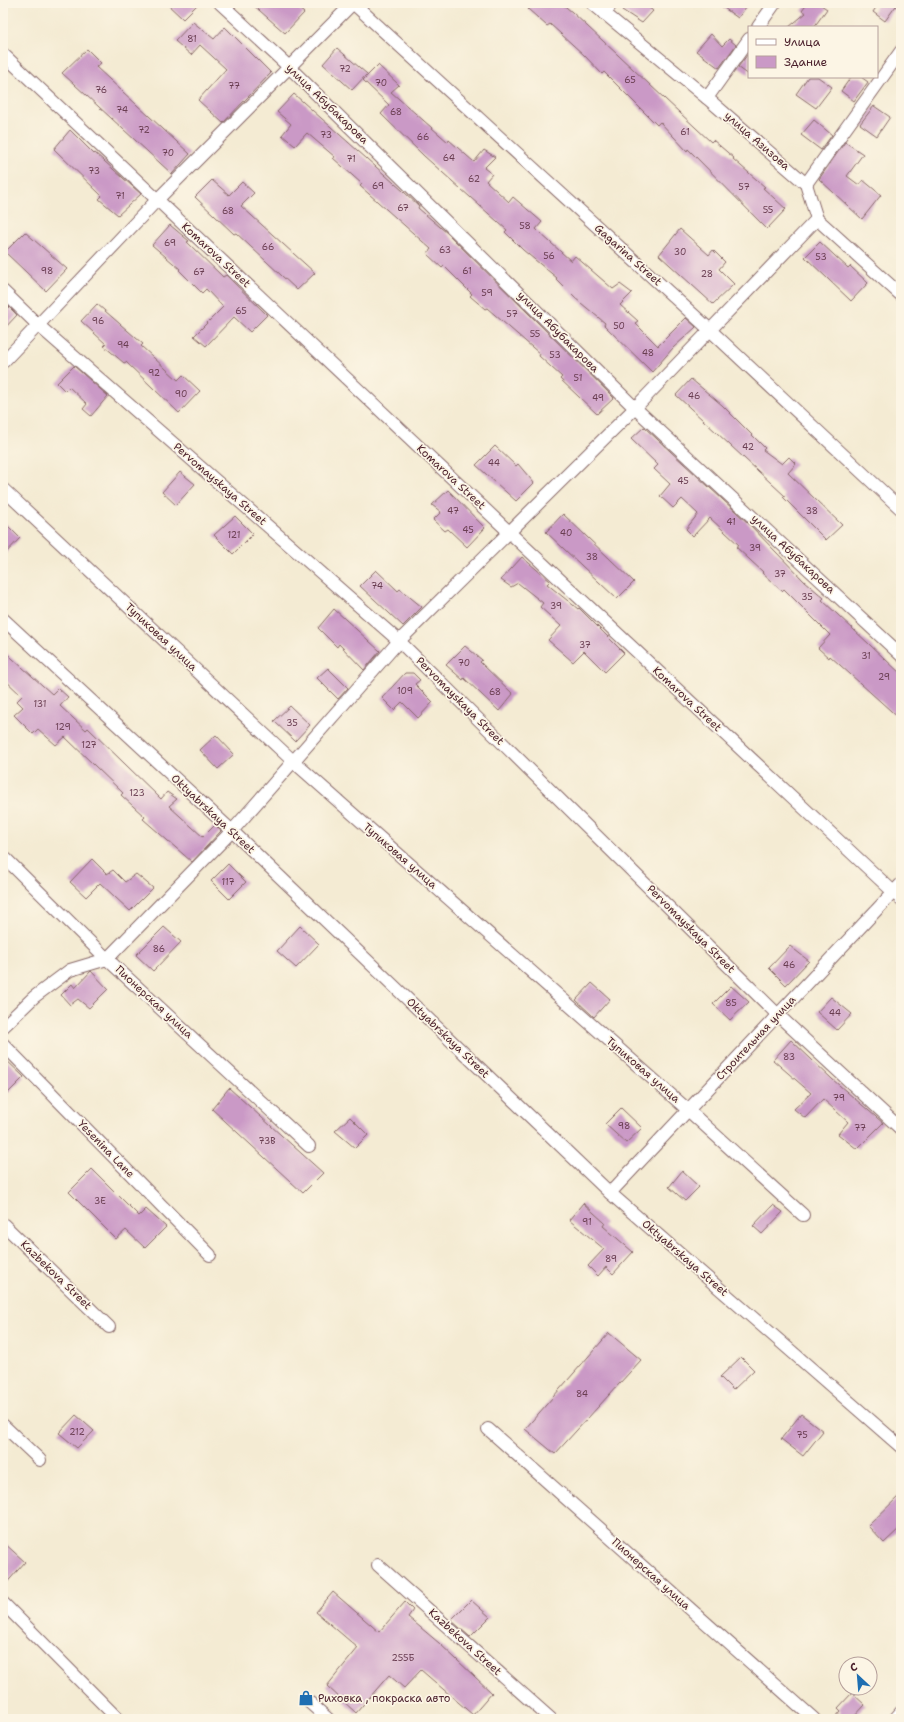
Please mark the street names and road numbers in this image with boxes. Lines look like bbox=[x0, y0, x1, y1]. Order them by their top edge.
street label: улица Абубакарова bbox=[282, 61, 372, 148]
street label: улица Азизова bbox=[721, 108, 793, 174]
street label: Komarova Street bbox=[178, 219, 254, 291]
street label: Gagarina Street bbox=[591, 221, 665, 289]
street label: улица Абубакарова bbox=[514, 288, 602, 376]
street label: Pervomayskaya Street bbox=[170, 439, 270, 529]
street label: Komarova Street bbox=[413, 441, 489, 513]
street label: улица Абубакарова bbox=[748, 511, 838, 597]
street label: Тупиковая улица bbox=[122, 600, 200, 674]
street label: Pervomayskaya Street bbox=[413, 654, 507, 748]
street label: Komarova Street bbox=[649, 663, 725, 735]
street label: Oktyabrskaya Street bbox=[168, 771, 258, 857]
street label: Тупиковая улица bbox=[360, 820, 440, 892]
street label: Pervomayskaya Street bbox=[644, 882, 738, 976]
street label: Пионерская улица bbox=[112, 962, 196, 1042]
street label: Строительная улица bbox=[713, 992, 799, 1084]
street label: Oktyabrskaya Street bbox=[403, 994, 493, 1082]
street label: Тупиковая улица bbox=[603, 1034, 683, 1106]
street label: Yesenina Lane bbox=[74, 1117, 138, 1181]
street label: Oktyabrskaya Street bbox=[639, 1216, 731, 1300]
street label: Kazbekova Street bbox=[17, 1237, 95, 1313]
street label: Пионерская улица bbox=[609, 1535, 694, 1613]
street label: Kazbekova Street bbox=[425, 1605, 505, 1679]

